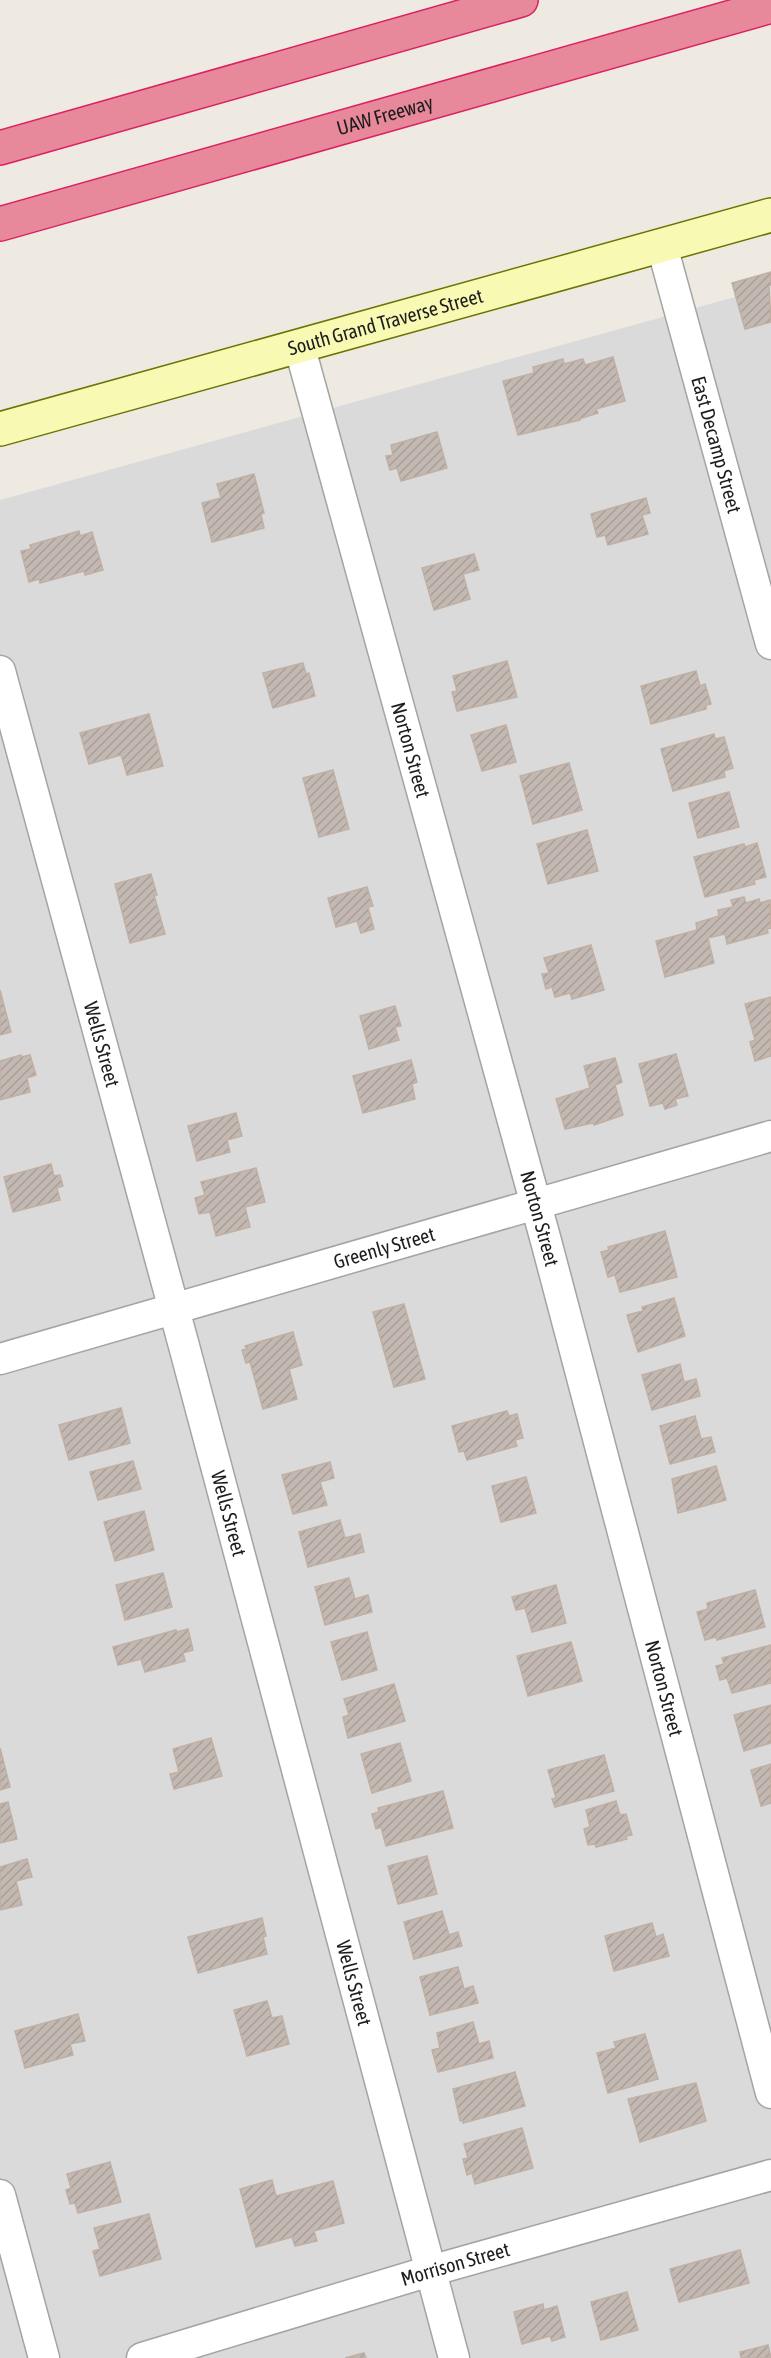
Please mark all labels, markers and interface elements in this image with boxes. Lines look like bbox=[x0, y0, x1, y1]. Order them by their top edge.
street label: UAW Freeway bbox=[334, 90, 436, 139]
street label: South Grand Traverse Street bbox=[285, 283, 486, 360]
street label: East Decamp Street bbox=[687, 374, 747, 516]
street label: Norton Street bbox=[387, 699, 435, 800]
street label: Wells Street bbox=[80, 999, 125, 1090]
street label: Norton Street bbox=[516, 1168, 564, 1269]
street label: Greenly Street bbox=[331, 1222, 438, 1273]
street label: Wells Street bbox=[207, 1468, 252, 1559]
street label: Norton Street bbox=[641, 1638, 688, 1739]
street label: Wells Street bbox=[332, 1938, 377, 2028]
street label: Morrison Street bbox=[398, 2237, 512, 2290]

